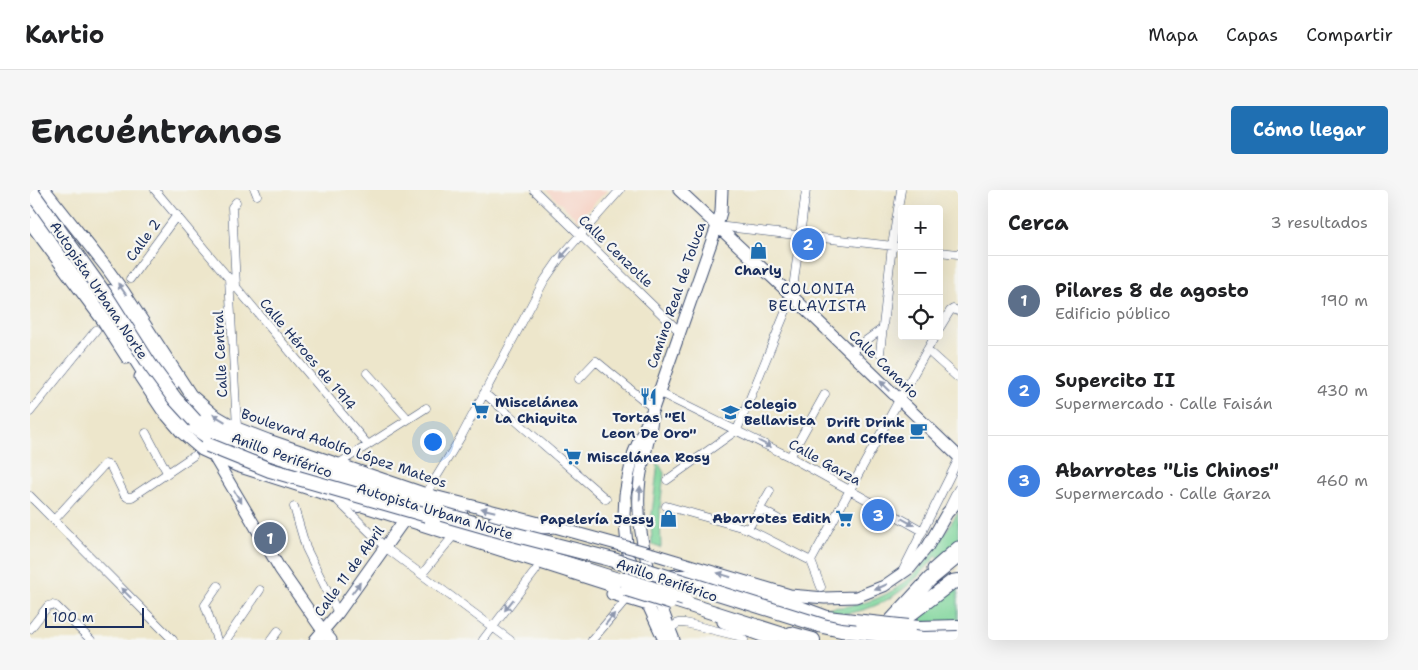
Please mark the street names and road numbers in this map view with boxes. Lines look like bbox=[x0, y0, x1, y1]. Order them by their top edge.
street label: Calle Cenzotle bbox=[575, 211, 657, 291]
street label: Calle 2 bbox=[122, 215, 164, 265]
street label: Autopista Urbana Norte bbox=[46, 218, 152, 362]
street label: Camino Real de Toluca bbox=[642, 219, 710, 371]
street label: Calle Héroes de 1914 bbox=[256, 294, 360, 414]
street label: Calle Central bbox=[209, 309, 231, 398]
street label: Calle Canario bbox=[845, 326, 923, 402]
street label: Boulevard Adolfo López Mateos bbox=[239, 404, 449, 492]
street label: Anillo Periférico bbox=[229, 428, 335, 482]
street label: Calle Garza bbox=[786, 435, 865, 489]
street label: Autopista Urbana Norte bbox=[355, 479, 515, 543]
street label: Calle 11 de Abril bbox=[310, 521, 388, 620]
street label: Anillo Periférico bbox=[614, 554, 720, 606]

